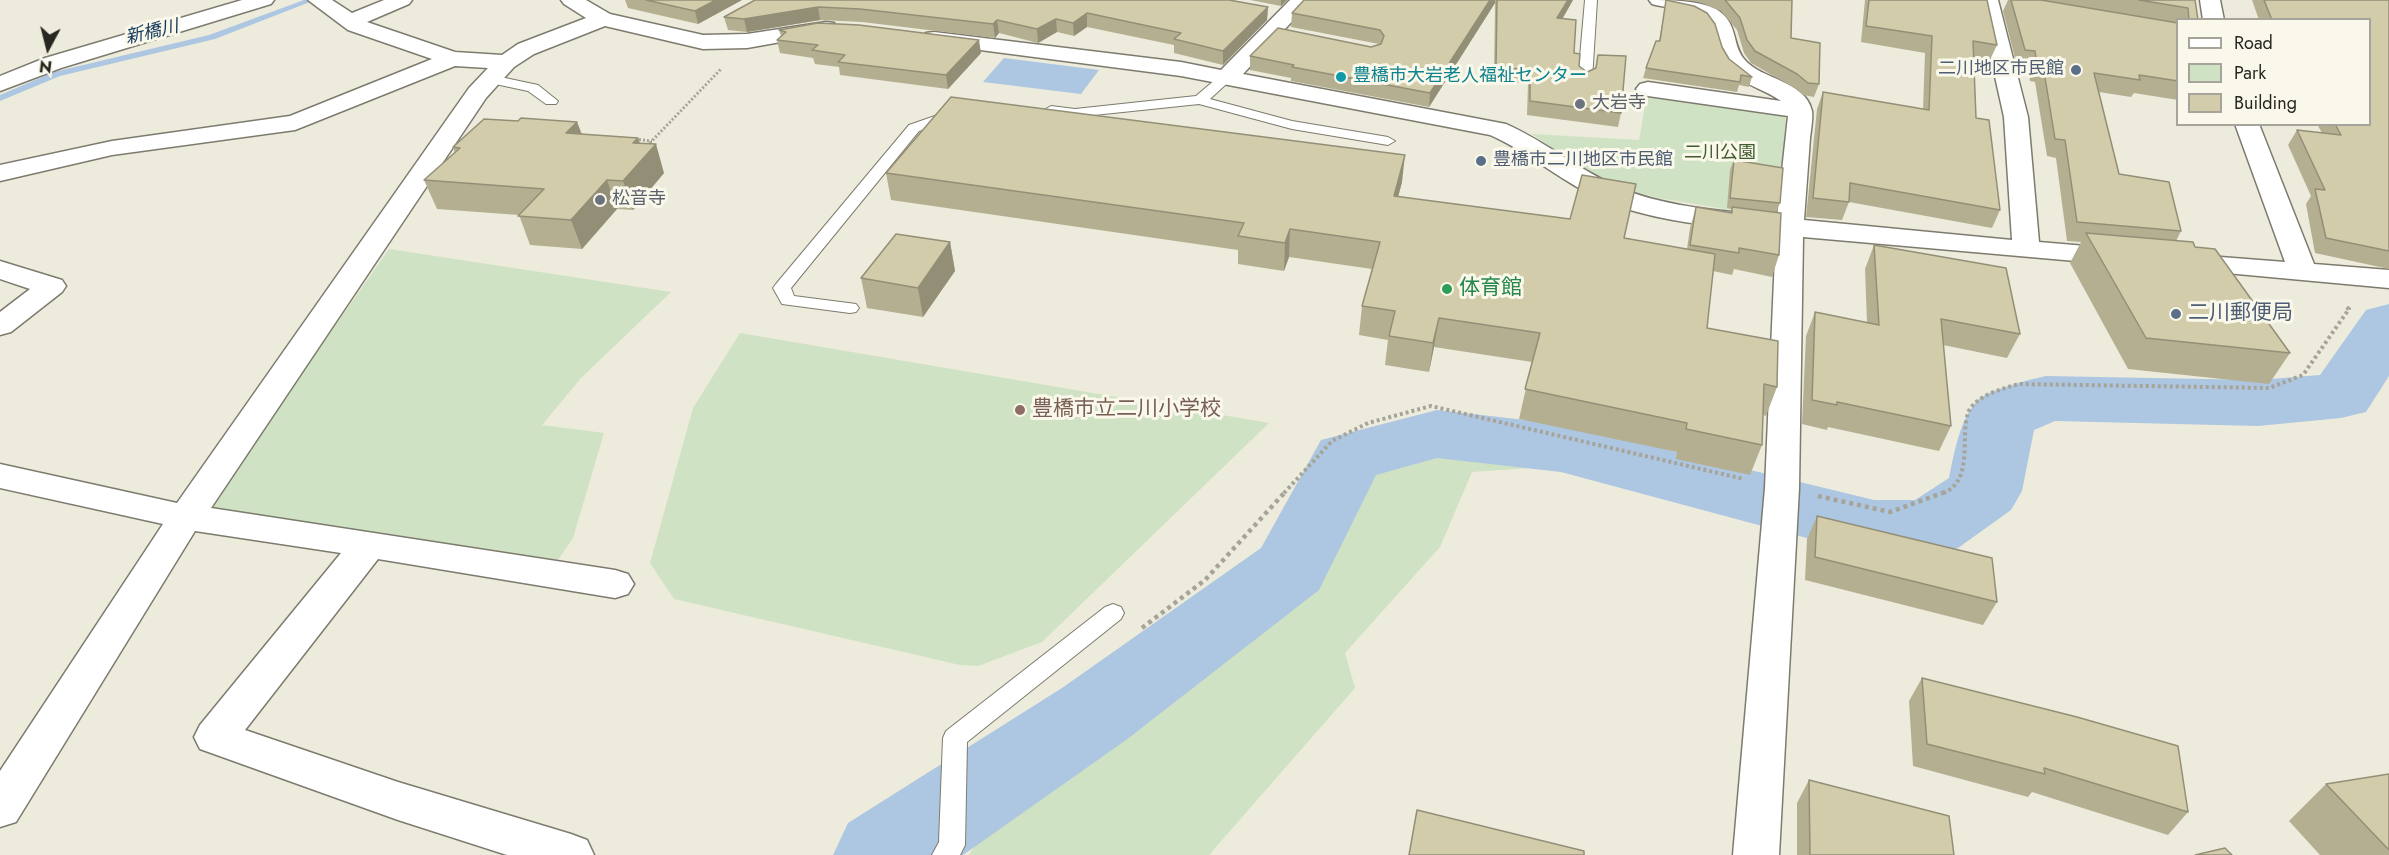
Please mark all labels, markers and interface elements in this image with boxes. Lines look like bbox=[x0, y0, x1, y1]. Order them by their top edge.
water label: 新橋川 bbox=[123, 16, 181, 50]
north arrow bbox=[18, 18, 78, 78]
legend bbox=[2176, 18, 2371, 126]
text: Road bbox=[2234, 30, 2273, 56]
text: N bbox=[38, 54, 53, 79]
place label: 二川地区市民館 bbox=[1938, 59, 2064, 81]
text: Park bbox=[2234, 60, 2266, 86]
marker: 二川地区市民館 bbox=[2069, 63, 2083, 77]
place label: 豊橋市大岩老人福祉センター bbox=[1353, 66, 1587, 88]
marker: 豊橋市大岩老人福祉センター bbox=[1334, 70, 1348, 84]
text: Building bbox=[2234, 90, 2297, 116]
place label: 大岩寺 bbox=[1592, 93, 1646, 115]
marker: 大岩寺 bbox=[1573, 97, 1587, 111]
park label: 二川公園 bbox=[1684, 143, 1756, 165]
place label: 豊橋市二川地区市民館 bbox=[1493, 150, 1673, 172]
marker: 豊橋市二川地区市民館 bbox=[1474, 154, 1488, 168]
place label: 松音寺 bbox=[612, 189, 666, 211]
marker: 松音寺 bbox=[593, 193, 607, 207]
place label: 体育館 bbox=[1459, 276, 1522, 302]
marker: 体育館 bbox=[1440, 282, 1454, 296]
place label: 二川郵便局 bbox=[2188, 301, 2293, 327]
marker: 二川郵便局 bbox=[2169, 307, 2183, 321]
place label: 豊橋市立二川小学校 bbox=[1032, 397, 1221, 423]
marker: 豊橋市立二川小学校 bbox=[1013, 403, 1027, 417]

